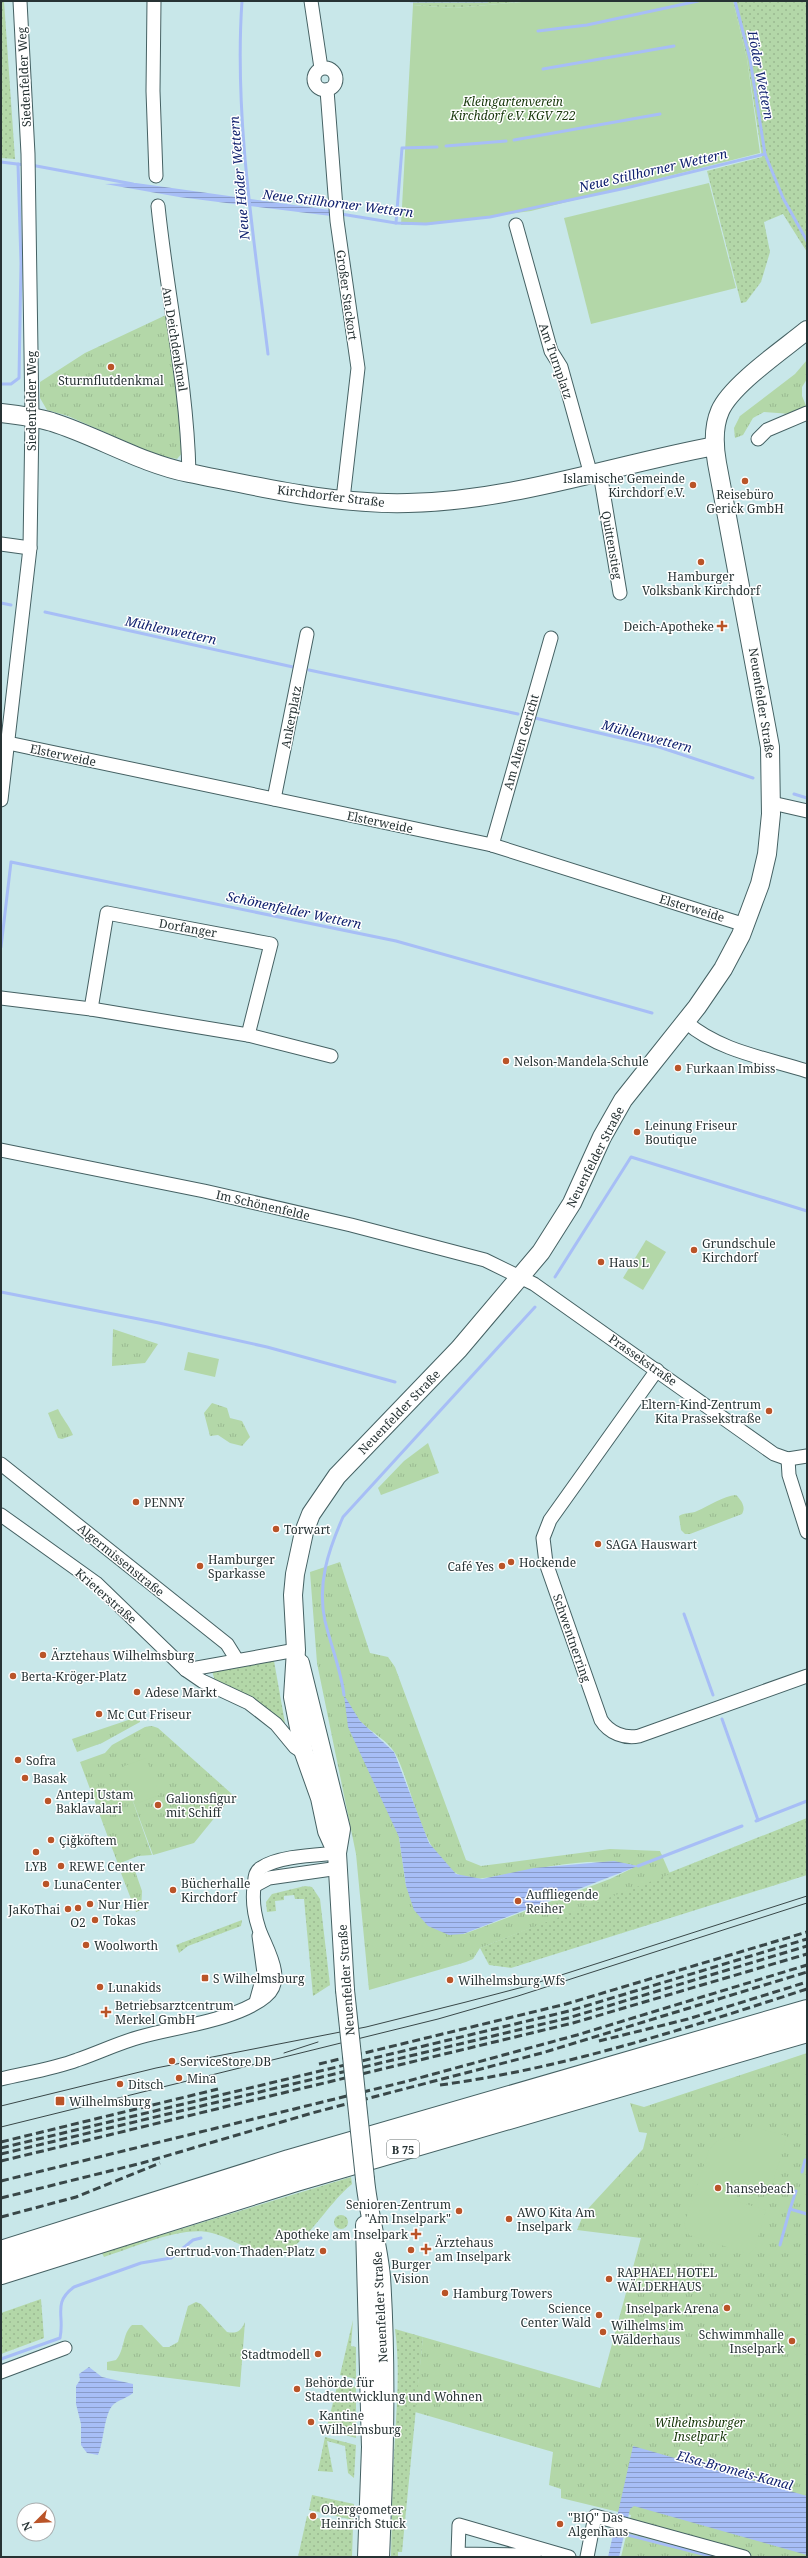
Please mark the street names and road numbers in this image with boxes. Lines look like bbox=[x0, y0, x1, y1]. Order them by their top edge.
street label: Siedenfelder Weg bbox=[13, 26, 35, 127]
street label: Großer Stackort bbox=[332, 249, 362, 341]
street label: Am Deichdenkmal bbox=[158, 285, 192, 393]
street label: Am Turnplatz bbox=[535, 321, 577, 401]
street label: Siedenfelder Weg bbox=[23, 350, 40, 451]
street label: Kirchdorfer Straße bbox=[276, 481, 386, 511]
street label: Quittenstieg bbox=[598, 509, 626, 581]
street label: Neuenfelder Straße bbox=[745, 647, 779, 759]
street label: Ankerplatz bbox=[277, 684, 305, 750]
street label: Am Alten Gericht bbox=[499, 692, 543, 792]
street label: Elsterweide bbox=[28, 740, 98, 770]
street label: Elsterweide bbox=[345, 807, 415, 837]
street label: Elsterweide bbox=[657, 890, 727, 926]
street label: Dorfanger bbox=[158, 915, 219, 942]
street label: Neuenfelder Straße bbox=[562, 1103, 628, 1211]
street label: Im Schönenfelde bbox=[214, 1186, 312, 1224]
street label: Prassekstraße bbox=[605, 1330, 681, 1390]
street label: Neuenfelder Straße bbox=[354, 1366, 444, 1458]
street label: Algermissenstraße bbox=[74, 1520, 168, 1600]
street label: Krieterstraße bbox=[72, 1564, 140, 1628]
street label: Schwentnerring bbox=[549, 1592, 595, 1685]
street label: Neuenfelder Straße bbox=[334, 1924, 358, 2036]
road number: B 75 bbox=[387, 2140, 419, 2158]
street label: Neuenfelder Straße bbox=[369, 2251, 391, 2363]

